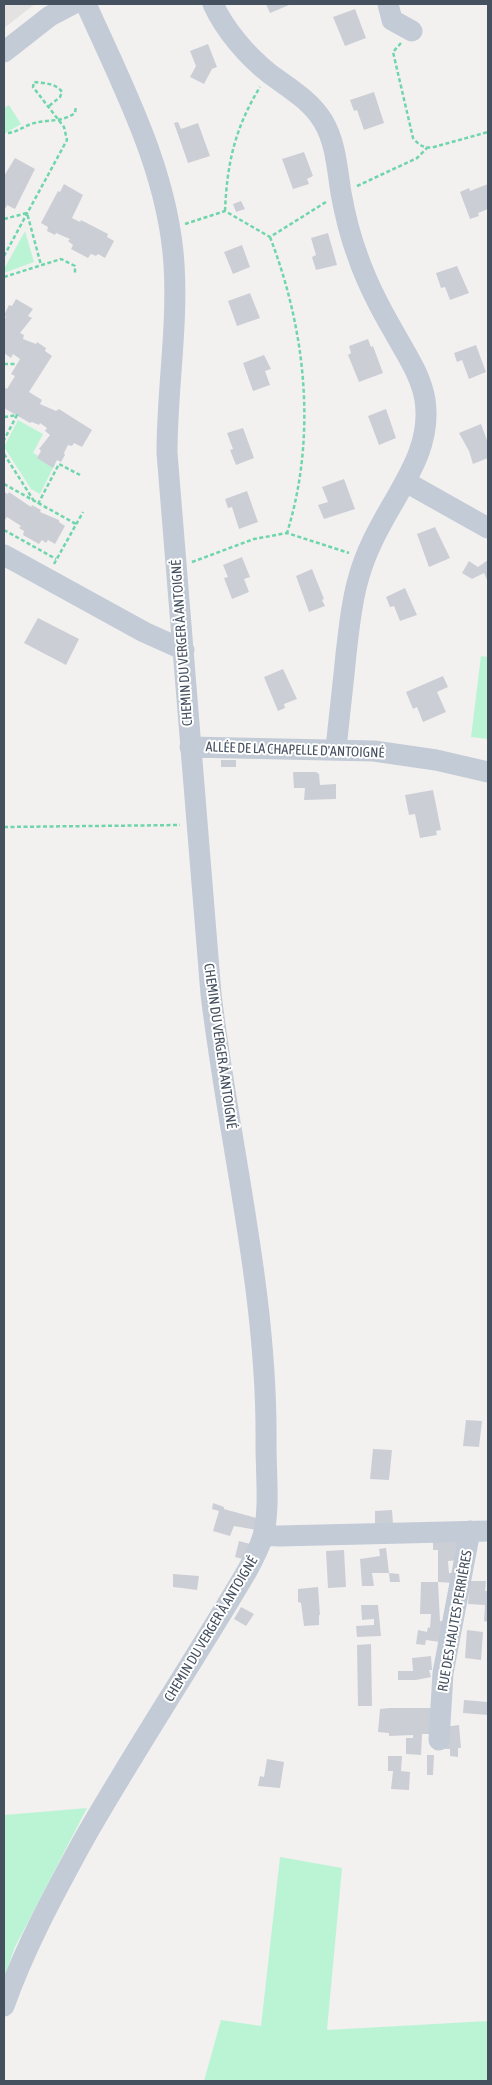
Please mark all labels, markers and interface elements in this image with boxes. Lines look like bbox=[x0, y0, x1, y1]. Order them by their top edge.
street label: CHEMIN DU VERGER À ANTOIGNÉ bbox=[168, 559, 196, 727]
street label: ALLÉE DE LA CHAPELLE D'ANTOIGNÉ bbox=[205, 738, 385, 762]
street label: CHEMIN DU VERGER À ANTOIGNÉ bbox=[200, 962, 240, 1130]
street label: RUE DES HAUTES PERRIÈRES bbox=[434, 1549, 476, 1693]
street label: CHEMIN DU VERGER À ANTOIGNÉ bbox=[161, 1553, 261, 1705]

